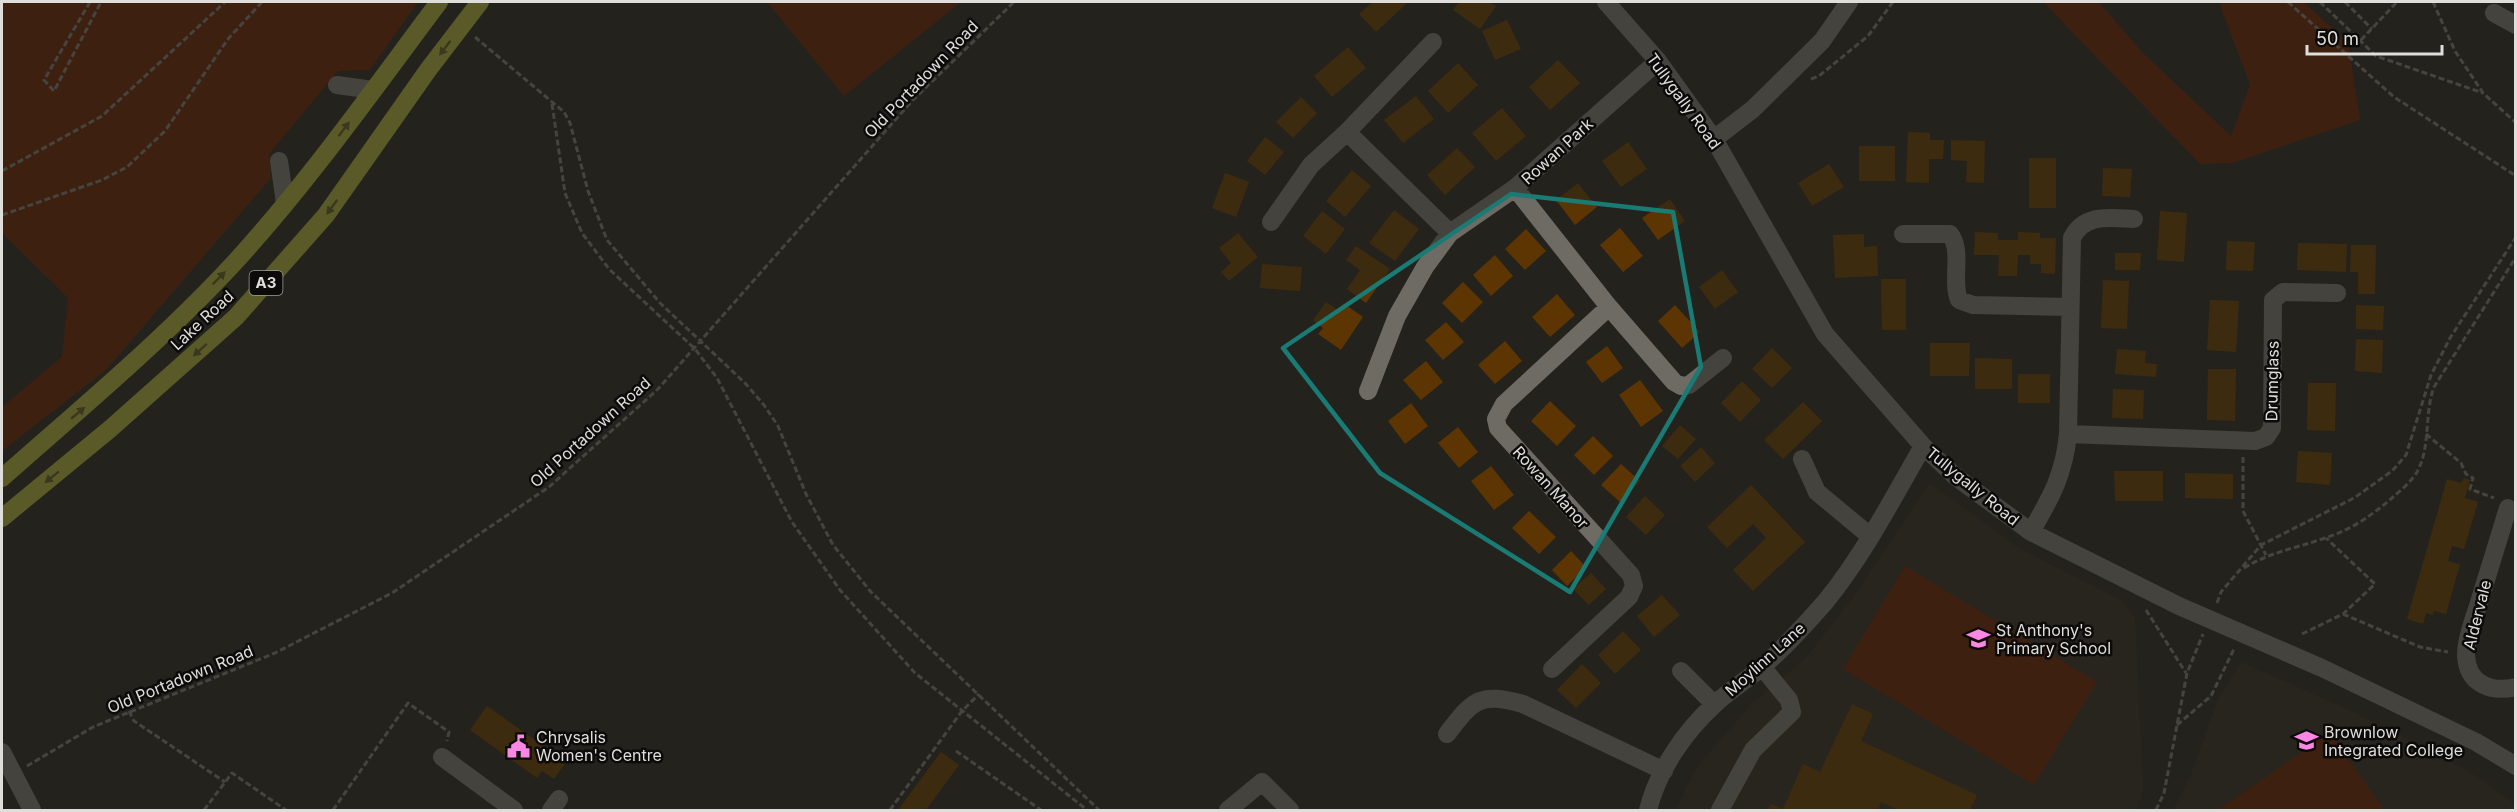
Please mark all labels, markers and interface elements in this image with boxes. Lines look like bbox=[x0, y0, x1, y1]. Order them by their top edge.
street label: Old Portadown Road bbox=[860, 16, 982, 142]
scale bar bbox=[2307, 18, 2442, 56]
text: 50 m bbox=[2316, 28, 2359, 49]
one-way arrow bbox=[438, 40, 451, 56]
street label: Tullygally Road bbox=[1642, 49, 1726, 153]
street label: Rowan Park bbox=[1517, 113, 1597, 188]
one-way arrow bbox=[338, 121, 350, 137]
one-way arrow bbox=[326, 199, 338, 215]
road number: A3 bbox=[250, 271, 282, 295]
one-way arrow bbox=[211, 272, 225, 286]
street label: Lake Road bbox=[166, 286, 238, 354]
street label: Drumglass bbox=[2261, 341, 2283, 421]
one-way arrow bbox=[193, 343, 208, 356]
street label: Old Portadown Road bbox=[526, 373, 654, 491]
one-way arrow bbox=[70, 407, 85, 420]
street label: Rowan Manor bbox=[1509, 442, 1593, 532]
street label: Tullygally Road bbox=[1922, 442, 2024, 530]
one-way arrow bbox=[44, 470, 60, 483]
street label: Aldervale bbox=[2459, 578, 2495, 652]
street label: Moylinn Lane bbox=[1721, 618, 1809, 700]
place label: St Anthony's Primary School bbox=[1996, 620, 2111, 658]
school or university icon: St Anthony's Primary School bbox=[1965, 626, 1991, 652]
street label: Old Portadown Road bbox=[104, 641, 256, 717]
place label: Brownlow Integrated College bbox=[2324, 722, 2463, 760]
place label: Chrysalis Women's Centre bbox=[536, 727, 662, 765]
school or university icon: Brownlow Integrated College bbox=[2293, 728, 2319, 754]
public building icon: Chrysalis Women's Centre bbox=[505, 733, 531, 759]

